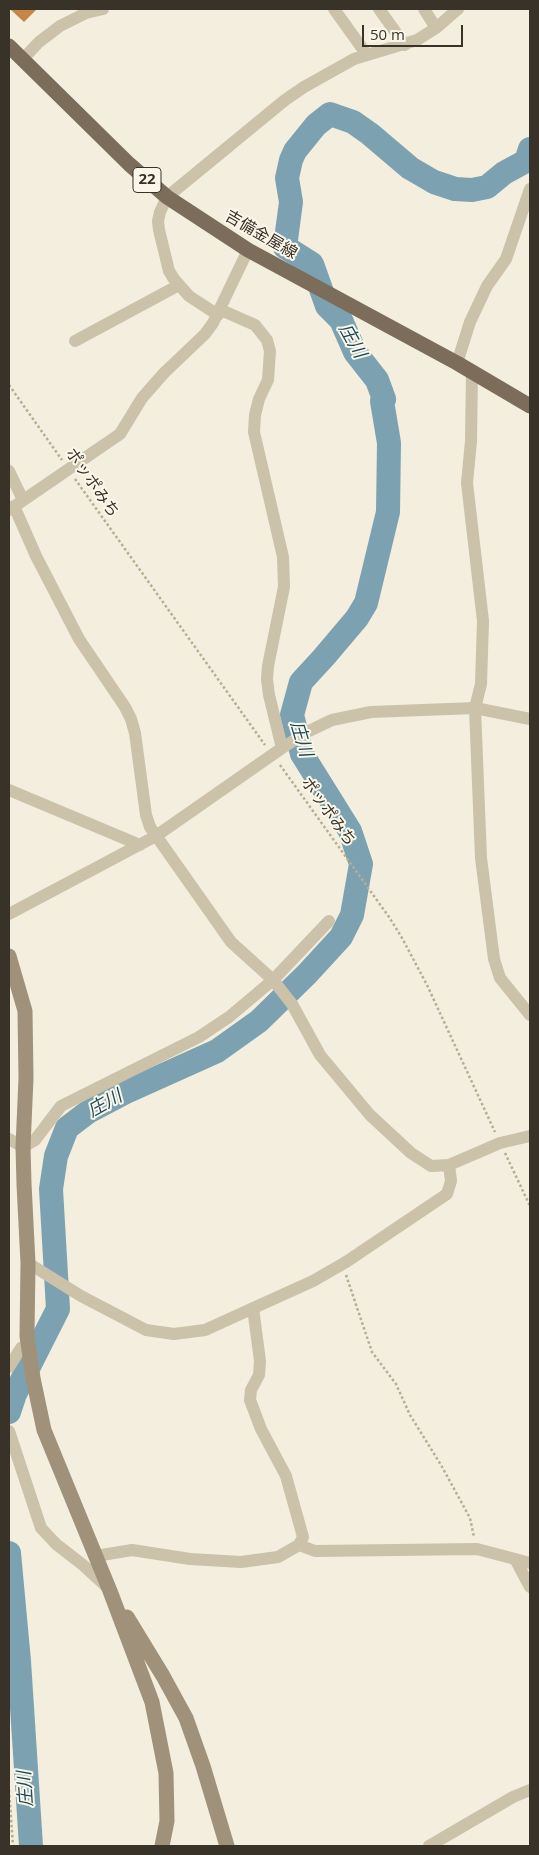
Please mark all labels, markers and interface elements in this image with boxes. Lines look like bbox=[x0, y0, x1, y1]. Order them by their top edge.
scale bar bbox=[364, 15, 465, 47]
text: 50 m bbox=[370, 24, 405, 44]
road number: 22 bbox=[133, 168, 161, 192]
street label: 吉備金屋線 bbox=[222, 207, 300, 263]
water label: 庄川 bbox=[334, 320, 370, 362]
street label: ポッポみち bbox=[61, 445, 123, 521]
water label: 庄川 bbox=[285, 719, 317, 759]
street label: ポッポみち bbox=[297, 774, 359, 850]
water label: 庄川 bbox=[84, 1086, 126, 1122]
water label: 庄川 bbox=[14, 1770, 38, 1808]

